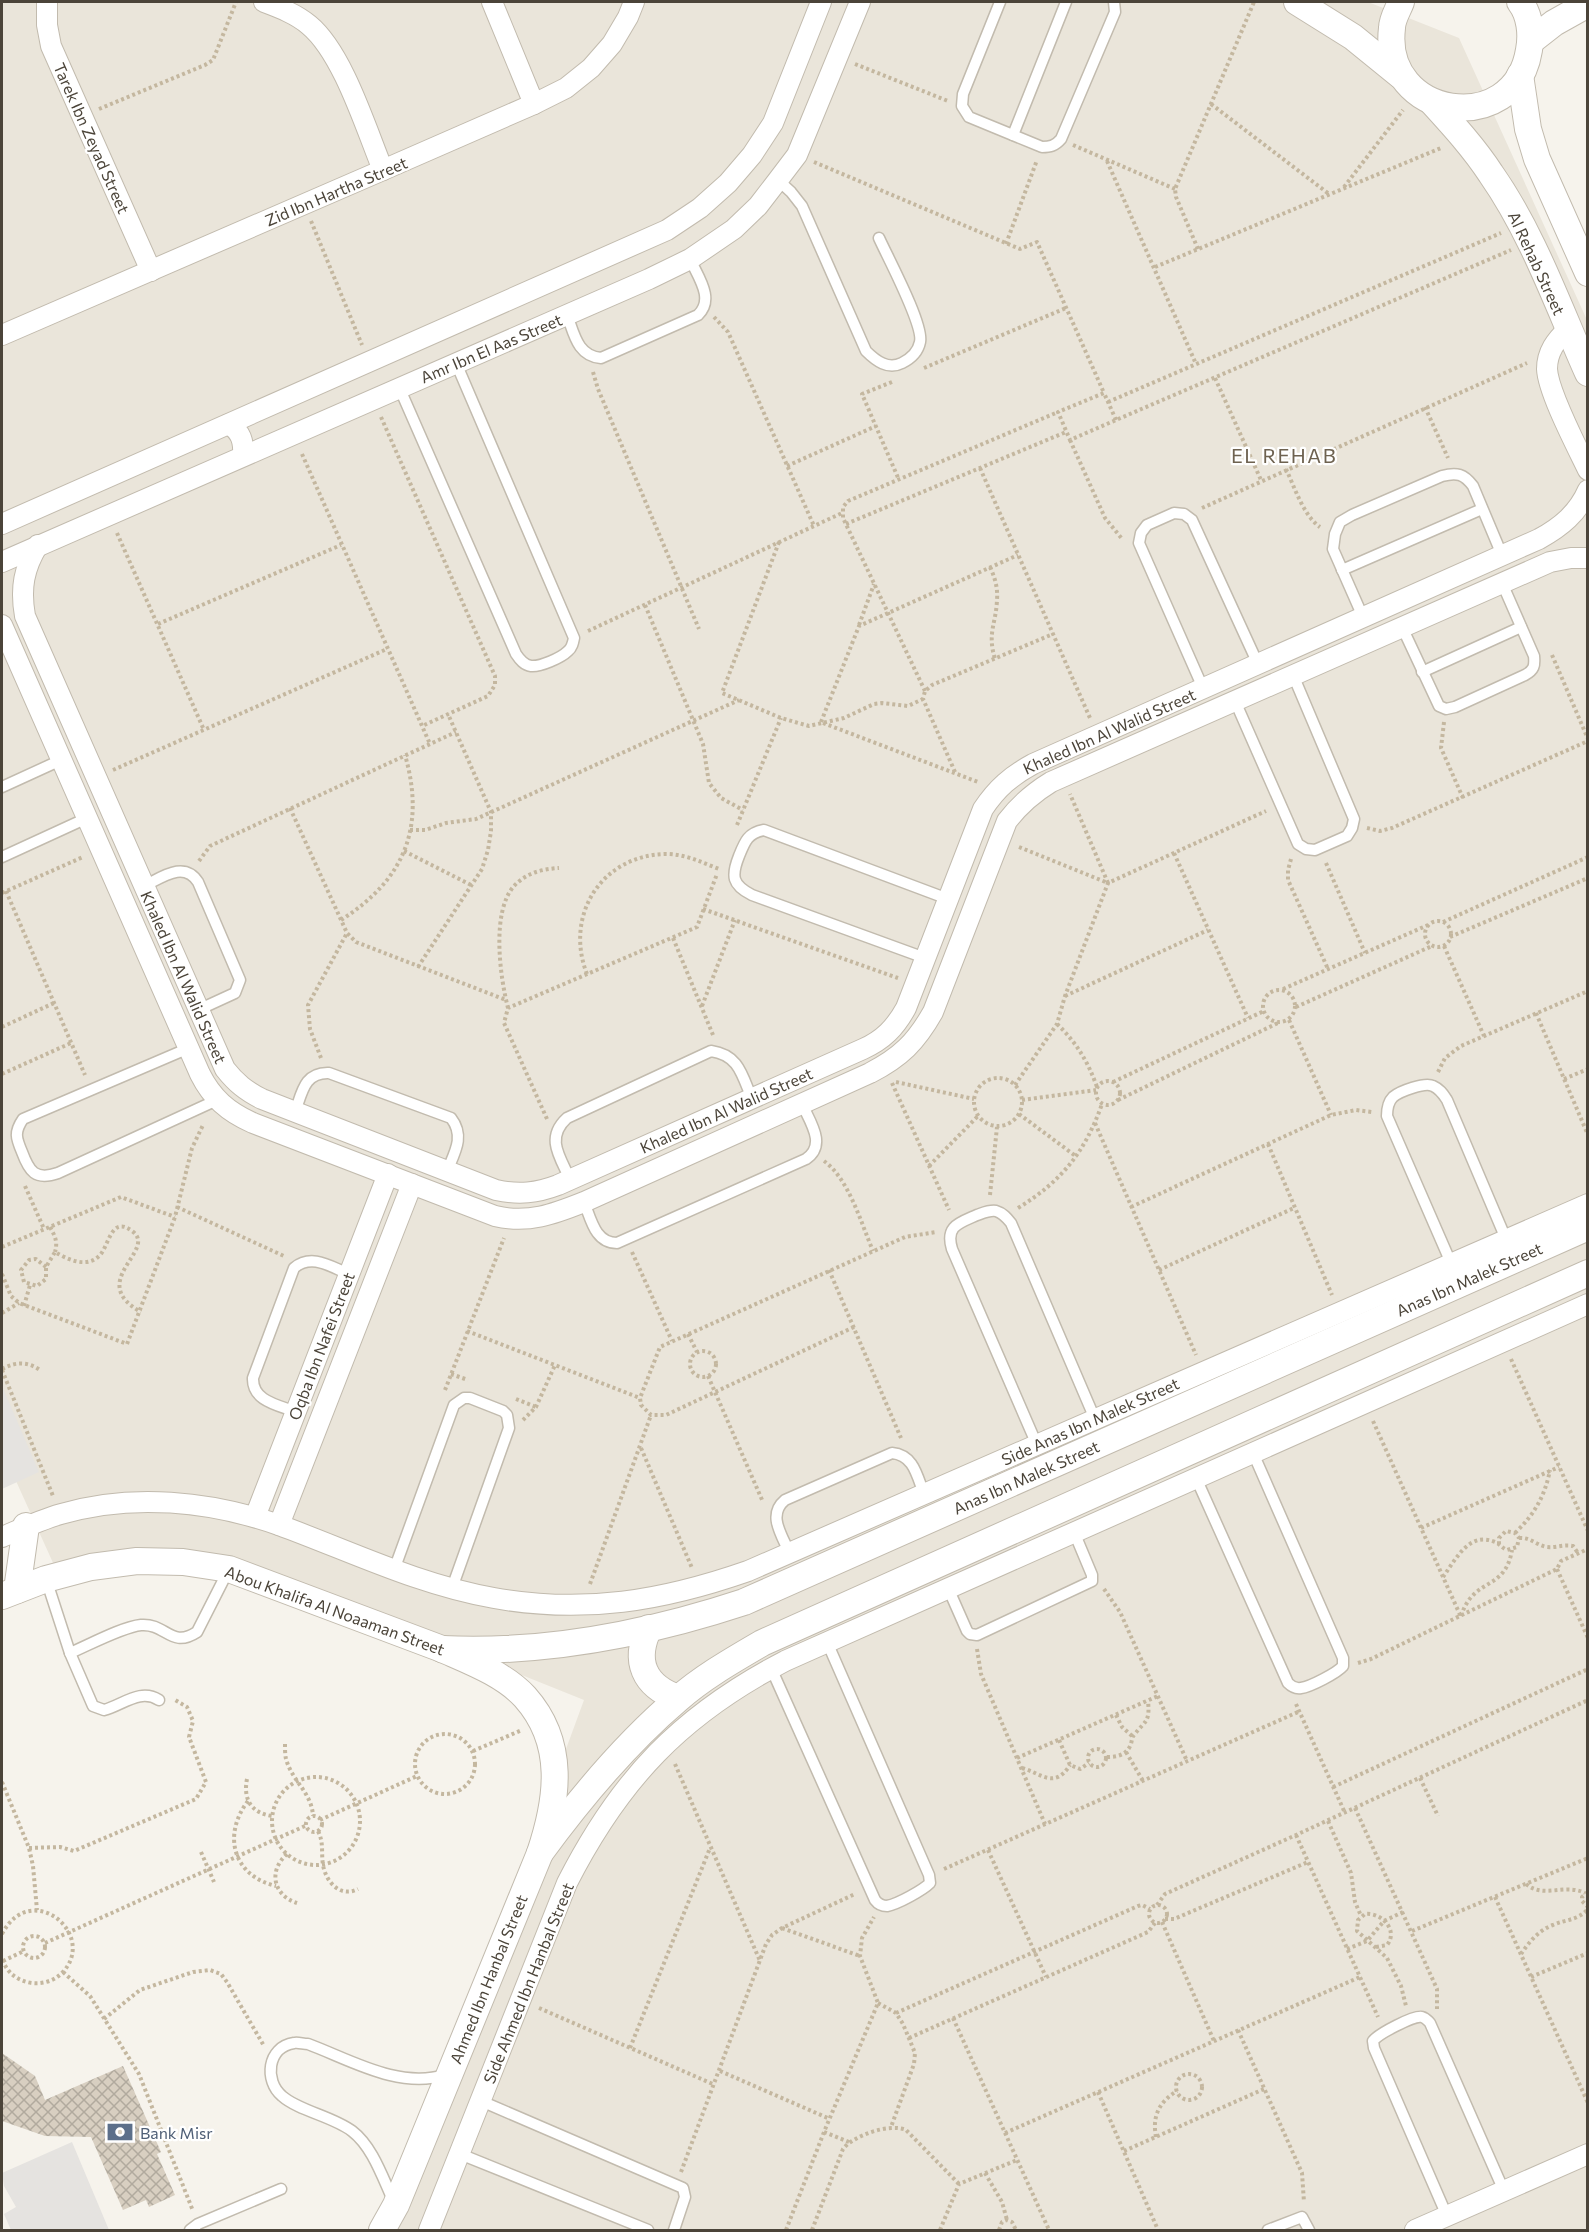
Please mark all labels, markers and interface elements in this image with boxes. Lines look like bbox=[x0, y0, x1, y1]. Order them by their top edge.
street label: Tarek Ibn Zeyad Street bbox=[50, 60, 134, 217]
street label: Zid Ibn Hartha Street bbox=[262, 152, 410, 230]
street label: Al Rehab Street bbox=[1505, 208, 1569, 318]
street label: Amr Ibn El Aas Street bbox=[417, 309, 565, 386]
district label: EL REHAB bbox=[1231, 443, 1337, 467]
street label: Khaled Ibn Al Walid Street bbox=[1020, 684, 1199, 778]
street label: Khaled Ibn Al Walid Street bbox=[137, 888, 231, 1067]
street label: Khaled Ibn Al Walid Street bbox=[637, 1063, 816, 1157]
street label: Anas Ibn Malek Street bbox=[1393, 1238, 1545, 1320]
street label: Oqba Ibn Nafei Street bbox=[284, 1269, 358, 1423]
street label: Side Anas Ibn Malek Street bbox=[998, 1373, 1182, 1469]
street label: Anas Ibn Malek Street bbox=[950, 1436, 1102, 1518]
street label: Abou Khalifa Al Noaaman Street bbox=[223, 1561, 448, 1659]
street label: Side Ahmed Ibn Hanbal Street bbox=[479, 1879, 577, 2086]
street label: Ahmed Ibn Hanbal Street bbox=[445, 1891, 531, 2066]
bank icon: Bank Misr bbox=[105, 2117, 135, 2147]
place label: Bank Misr bbox=[140, 2123, 213, 2142]

